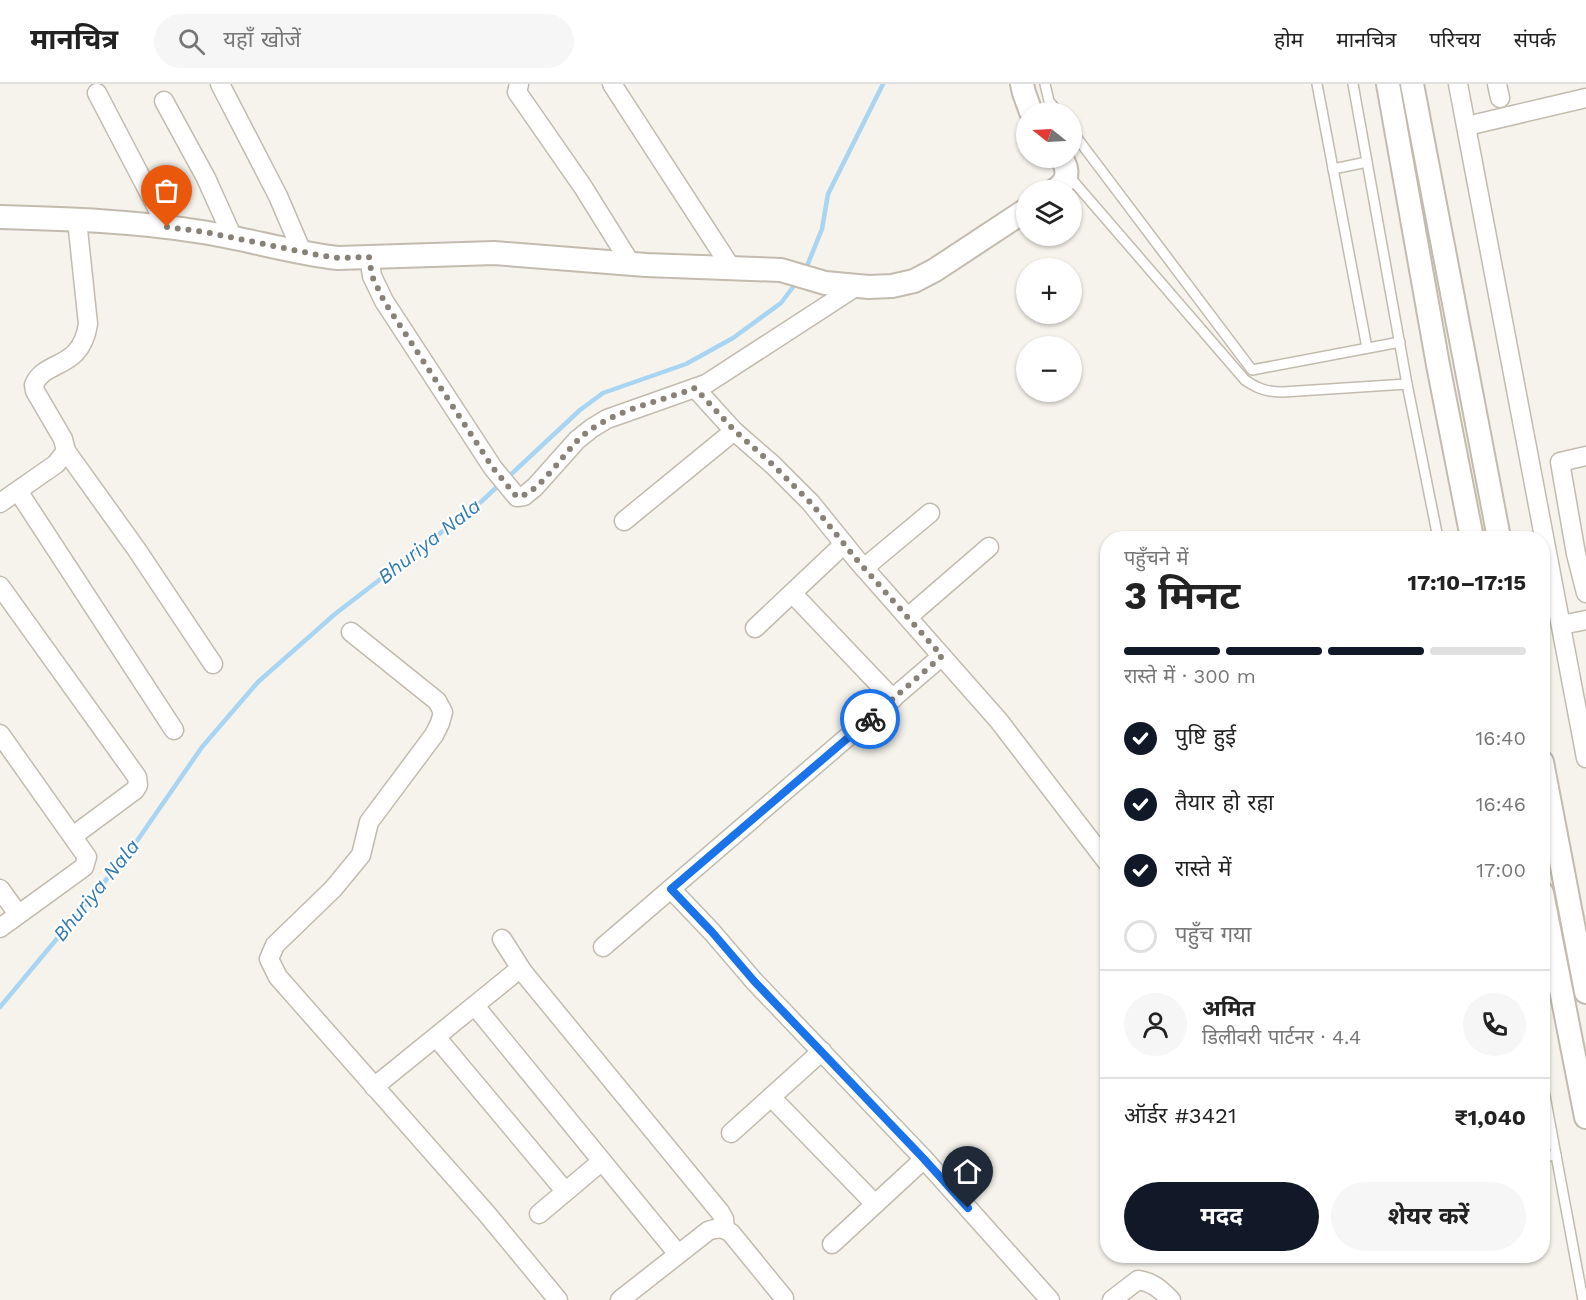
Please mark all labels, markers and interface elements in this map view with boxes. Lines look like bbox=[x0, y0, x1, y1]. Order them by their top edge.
search box bbox=[154, 14, 574, 68]
text: मानचित्र bbox=[30, 23, 118, 56]
icon: search bbox=[175, 25, 208, 58]
text: यहाँ खोजें bbox=[223, 27, 301, 52]
text: होम bbox=[1274, 27, 1303, 52]
text: मानचित्र bbox=[1336, 27, 1396, 52]
text: परिचय bbox=[1429, 27, 1481, 52]
text: संपर्क bbox=[1514, 27, 1556, 52]
north arrow bbox=[1016, 102, 1082, 168]
map controls bbox=[1016, 102, 1082, 402]
pin bbox=[141, 165, 192, 227]
icon: bag bbox=[150, 174, 183, 207]
button: layers bbox=[1016, 180, 1082, 246]
button: + bbox=[1016, 258, 1082, 324]
button: − bbox=[1016, 336, 1082, 402]
water label: Bhuriya Nala bbox=[373, 493, 485, 589]
text: पहुँचने में bbox=[1124, 546, 1189, 570]
text: 17:10–17:15 bbox=[1407, 570, 1526, 595]
text: 3 मिनट bbox=[1124, 573, 1240, 618]
text: रास्ते में · 300 m bbox=[1124, 664, 1256, 688]
courier bbox=[840, 689, 900, 749]
icon: bike bbox=[854, 703, 887, 736]
icon: check bbox=[1124, 722, 1157, 755]
text: पुष्टि हुई bbox=[1175, 724, 1236, 749]
text: 16:40 bbox=[1475, 726, 1526, 750]
icon: check bbox=[1124, 788, 1157, 821]
text: तैयार हो रहा bbox=[1175, 790, 1274, 815]
text: 16:46 bbox=[1476, 792, 1526, 816]
water label: Bhuriya Nala bbox=[48, 834, 144, 946]
icon: check bbox=[1124, 854, 1157, 887]
text: रास्ते में bbox=[1175, 856, 1231, 881]
text: 17:00 bbox=[1476, 858, 1526, 882]
text: पहुँच गया bbox=[1175, 922, 1252, 947]
button: person bbox=[1124, 993, 1187, 1056]
button: phone bbox=[1463, 993, 1526, 1056]
text: अमित bbox=[1202, 996, 1255, 1021]
text: डिलीवरी पार्टनर · 4.4 bbox=[1202, 1025, 1361, 1049]
text: ऑर्डर #3421 bbox=[1124, 1103, 1237, 1128]
text: ₹1,040 bbox=[1455, 1105, 1526, 1130]
pin bbox=[942, 1146, 993, 1208]
icon: home bbox=[951, 1155, 984, 1188]
button: मदद bbox=[1124, 1182, 1319, 1251]
button: शेयर करें bbox=[1331, 1182, 1526, 1251]

